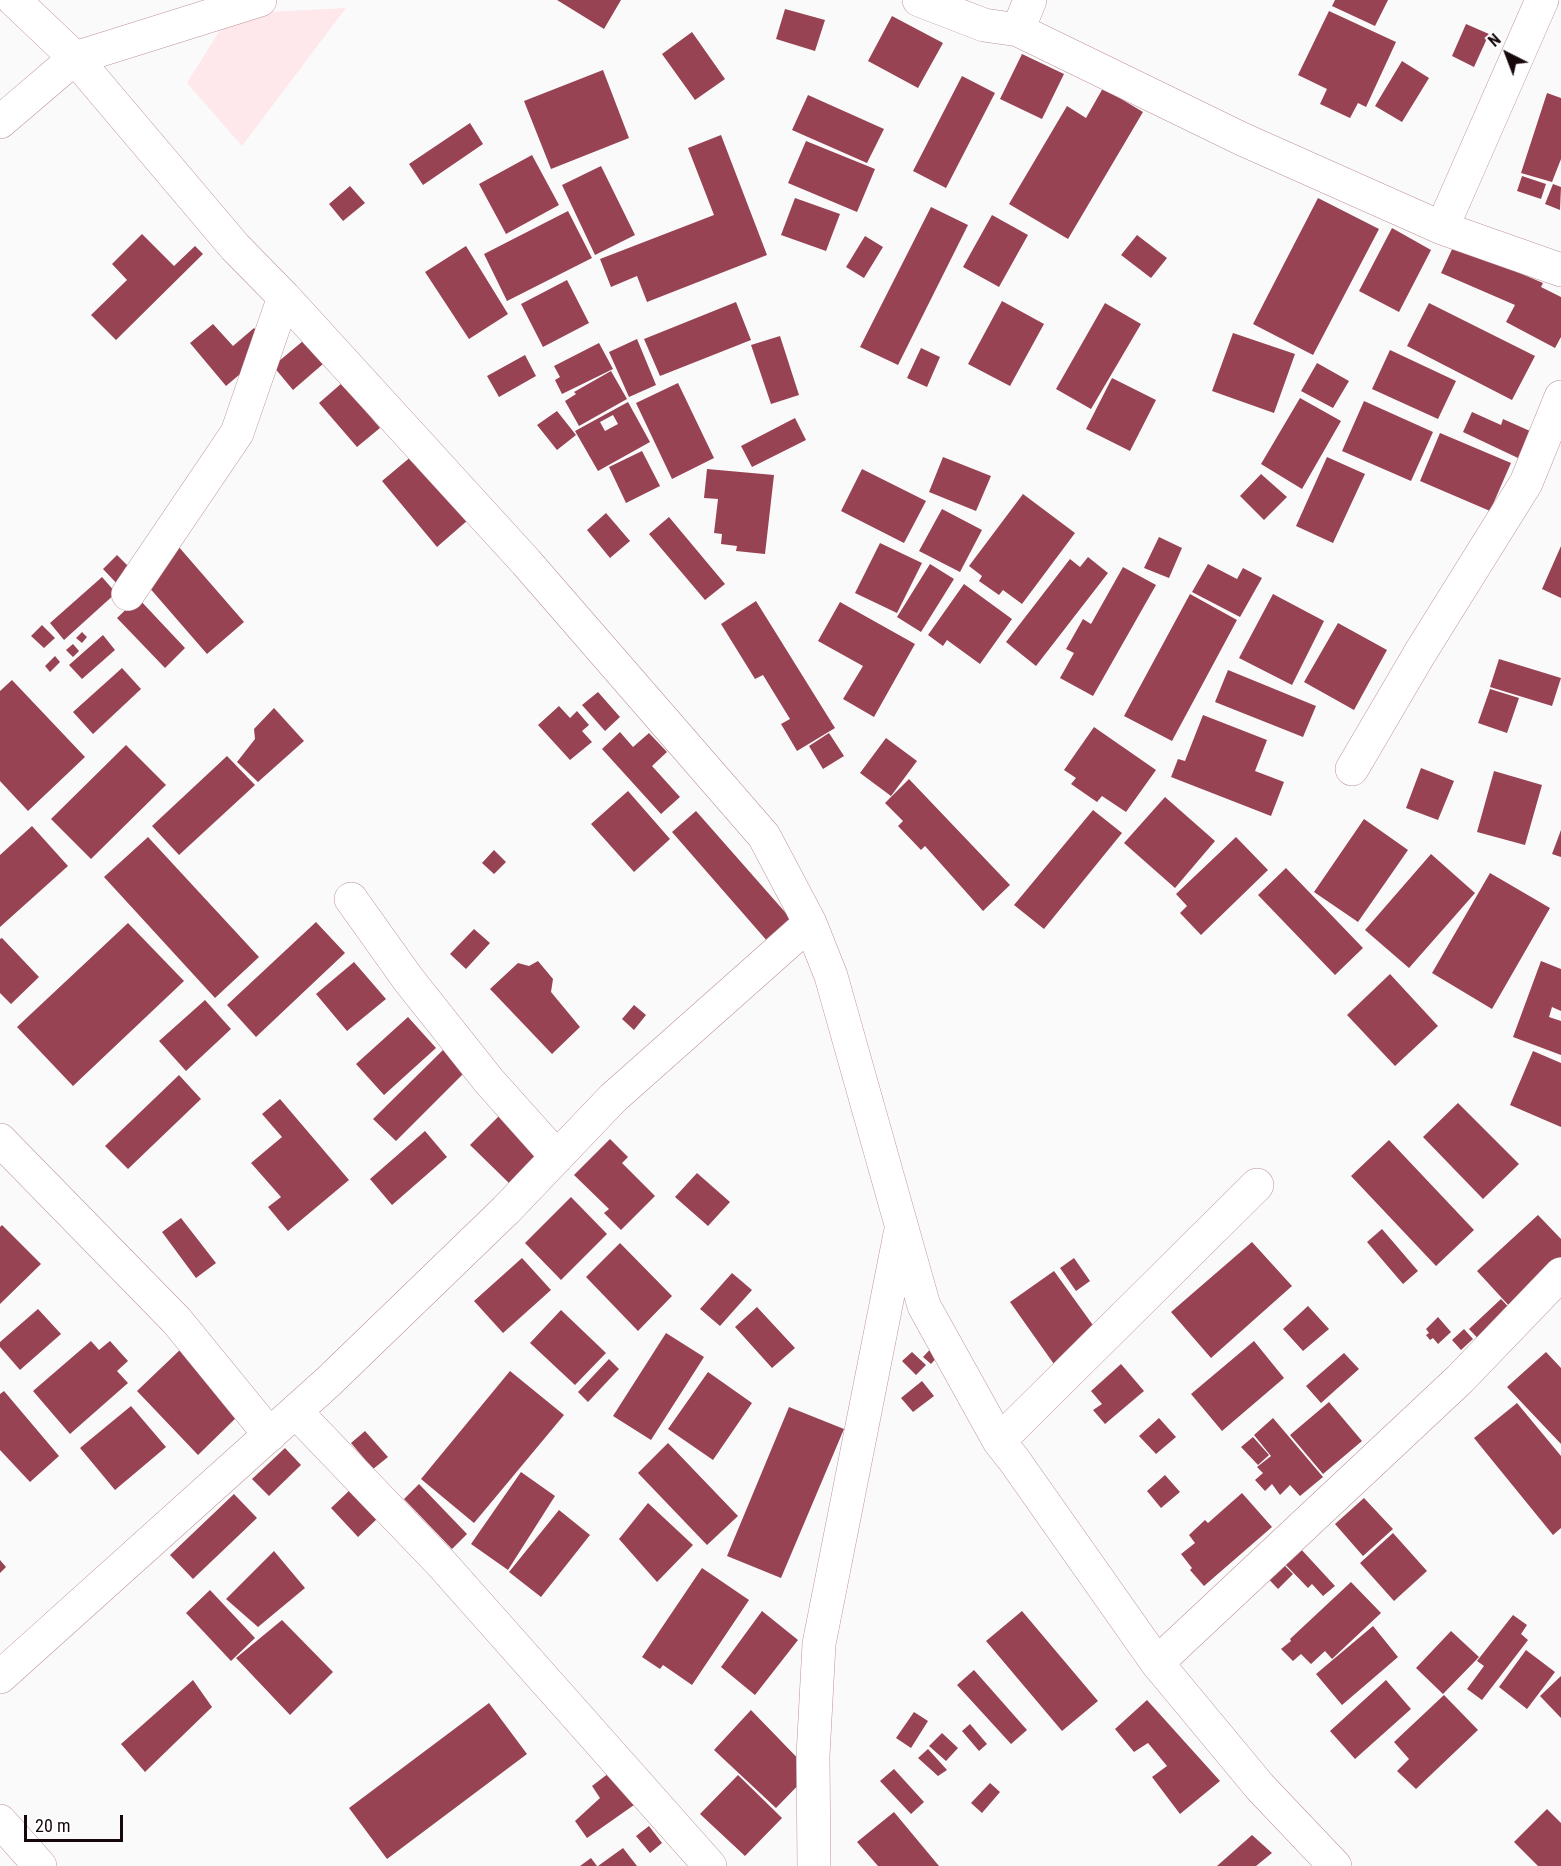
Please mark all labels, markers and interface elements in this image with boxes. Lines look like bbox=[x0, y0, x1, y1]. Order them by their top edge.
north arrow bbox=[1477, 24, 1537, 84]
text: N bbox=[1485, 30, 1505, 51]
scale bar bbox=[27, 1803, 126, 1841]
text: 20 m bbox=[35, 1815, 70, 1836]

